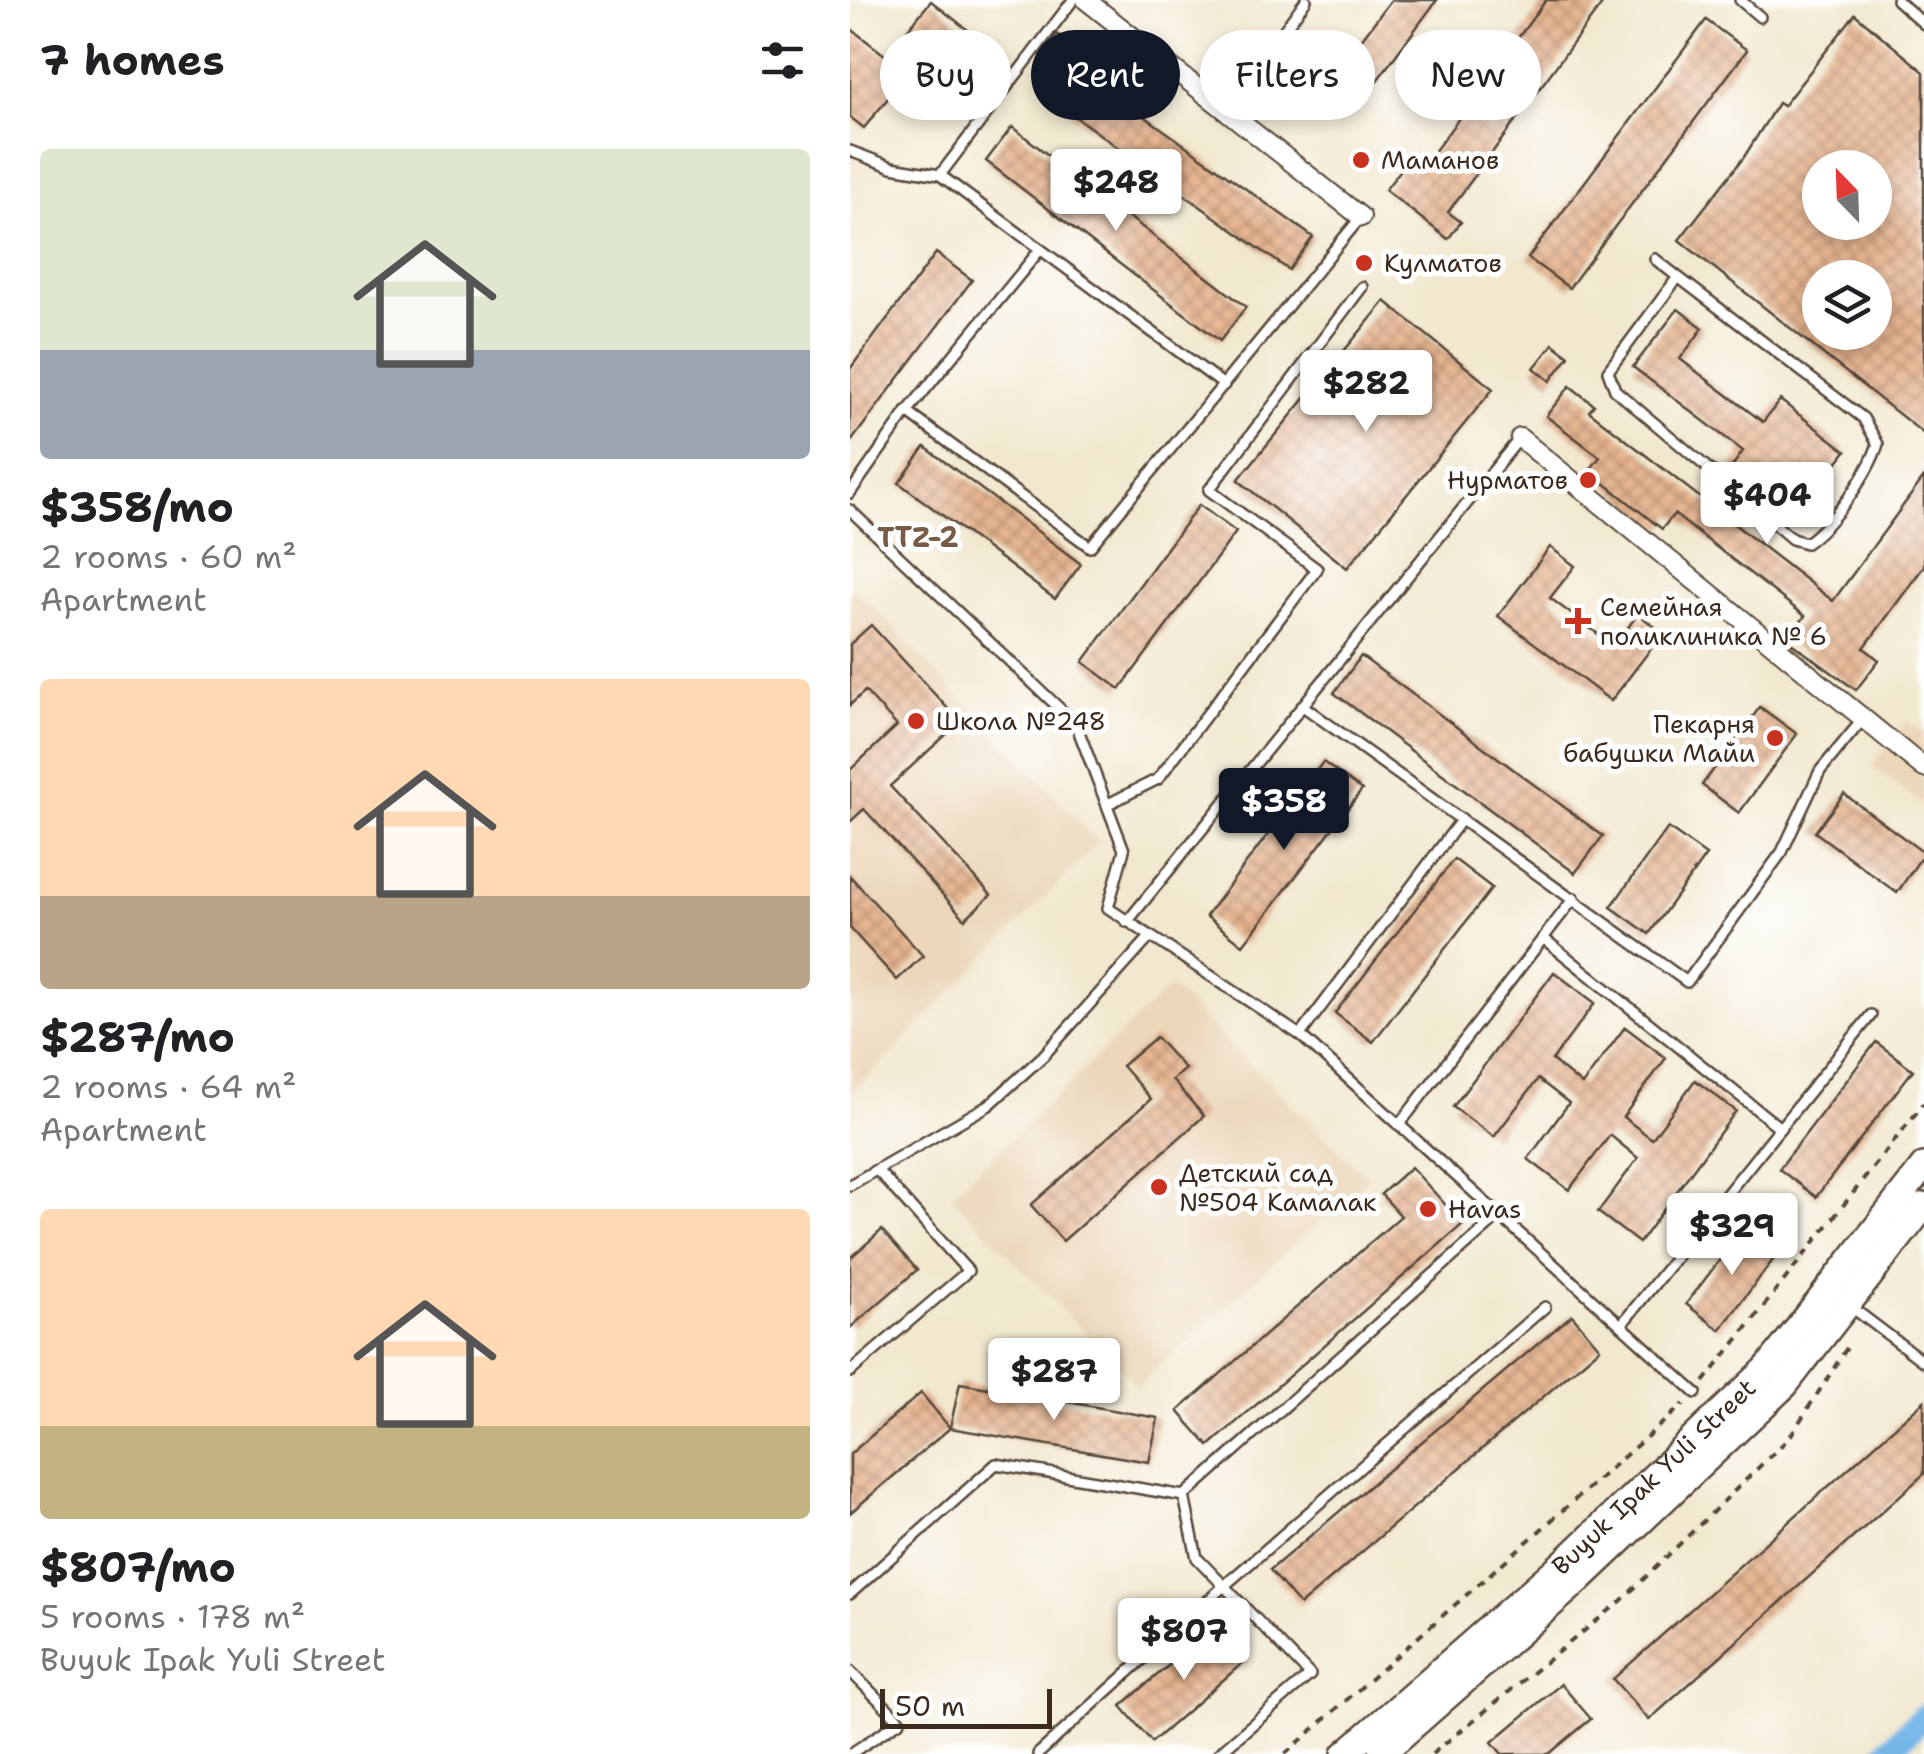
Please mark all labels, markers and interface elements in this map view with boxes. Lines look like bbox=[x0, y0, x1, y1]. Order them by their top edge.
chip: Buy bbox=[880, 30, 1011, 120]
chip: Rent bbox=[1031, 30, 1180, 120]
chip: Filters bbox=[1200, 30, 1375, 120]
chip: New bbox=[1395, 30, 1541, 120]
text: 7 homes bbox=[40, 32, 225, 88]
icon: filters bbox=[755, 33, 810, 88]
place label: Маманов bbox=[1381, 143, 1499, 177]
pin: $248 bbox=[1057, 149, 1175, 234]
marker: Маманов bbox=[1350, 149, 1372, 171]
north arrow bbox=[1802, 150, 1892, 240]
map controls bbox=[1802, 150, 1892, 350]
text: $248 bbox=[1073, 160, 1159, 203]
icon: home bbox=[335, 214, 515, 394]
place label: Кулматов bbox=[1384, 246, 1502, 280]
marker: Кулматов bbox=[1353, 252, 1375, 274]
button: layers bbox=[1802, 260, 1892, 350]
pin: $282 bbox=[1307, 350, 1425, 435]
text: $282 bbox=[1322, 361, 1410, 404]
pin: $404 bbox=[1708, 462, 1826, 547]
place label: Нурматов bbox=[1447, 463, 1568, 497]
marker: Нурматов bbox=[1577, 469, 1599, 491]
text: $404 bbox=[1723, 473, 1811, 516]
text: $358/mo bbox=[40, 479, 234, 535]
district label: TTZ-2 bbox=[877, 518, 959, 556]
text: 2 rooms · 60 m² bbox=[40, 535, 297, 578]
text: Apartment bbox=[40, 578, 207, 621]
place label: Семейная поликлиника № 6 bbox=[1600, 590, 1827, 653]
marker: Семейная поликлиника № 6 bbox=[1565, 608, 1591, 634]
place label: Школа №248 bbox=[936, 704, 1106, 738]
place label: Пекарня бабушки Майи bbox=[1563, 707, 1755, 770]
marker: Школа №248 bbox=[905, 710, 927, 732]
marker: Пекарня бабушки Майи bbox=[1764, 727, 1786, 749]
icon: home bbox=[335, 744, 515, 924]
pin: $358 bbox=[1225, 768, 1343, 853]
text: $358 bbox=[1241, 779, 1327, 822]
text: $287/mo bbox=[40, 1009, 235, 1065]
text: 2 rooms · 64 m² bbox=[40, 1065, 296, 1108]
text: Apartment bbox=[40, 1108, 207, 1151]
place label: Детский сад №504 Камалак bbox=[1179, 1156, 1376, 1219]
marker: Детский сад №504 Камалак bbox=[1148, 1176, 1170, 1198]
place label: Havas bbox=[1448, 1192, 1521, 1226]
pin: $329 bbox=[1673, 1193, 1791, 1278]
marker: Havas bbox=[1417, 1198, 1439, 1220]
text: $329 bbox=[1689, 1204, 1775, 1247]
icon: home bbox=[335, 1274, 515, 1454]
pin: $287 bbox=[995, 1338, 1113, 1423]
text: $287 bbox=[1010, 1349, 1098, 1392]
street label: Buyuk Ipak Yuli Street bbox=[1544, 1371, 1763, 1582]
text: $807/mo bbox=[40, 1539, 236, 1595]
text: 5 rooms · 178 m² bbox=[40, 1595, 305, 1638]
pin: $807 bbox=[1125, 1598, 1243, 1683]
text: $807 bbox=[1140, 1609, 1228, 1652]
text: Buyuk Ipak Yuli Street bbox=[40, 1638, 386, 1681]
scale bar bbox=[880, 1684, 1052, 1728]
text: 50 m bbox=[895, 1687, 965, 1725]

